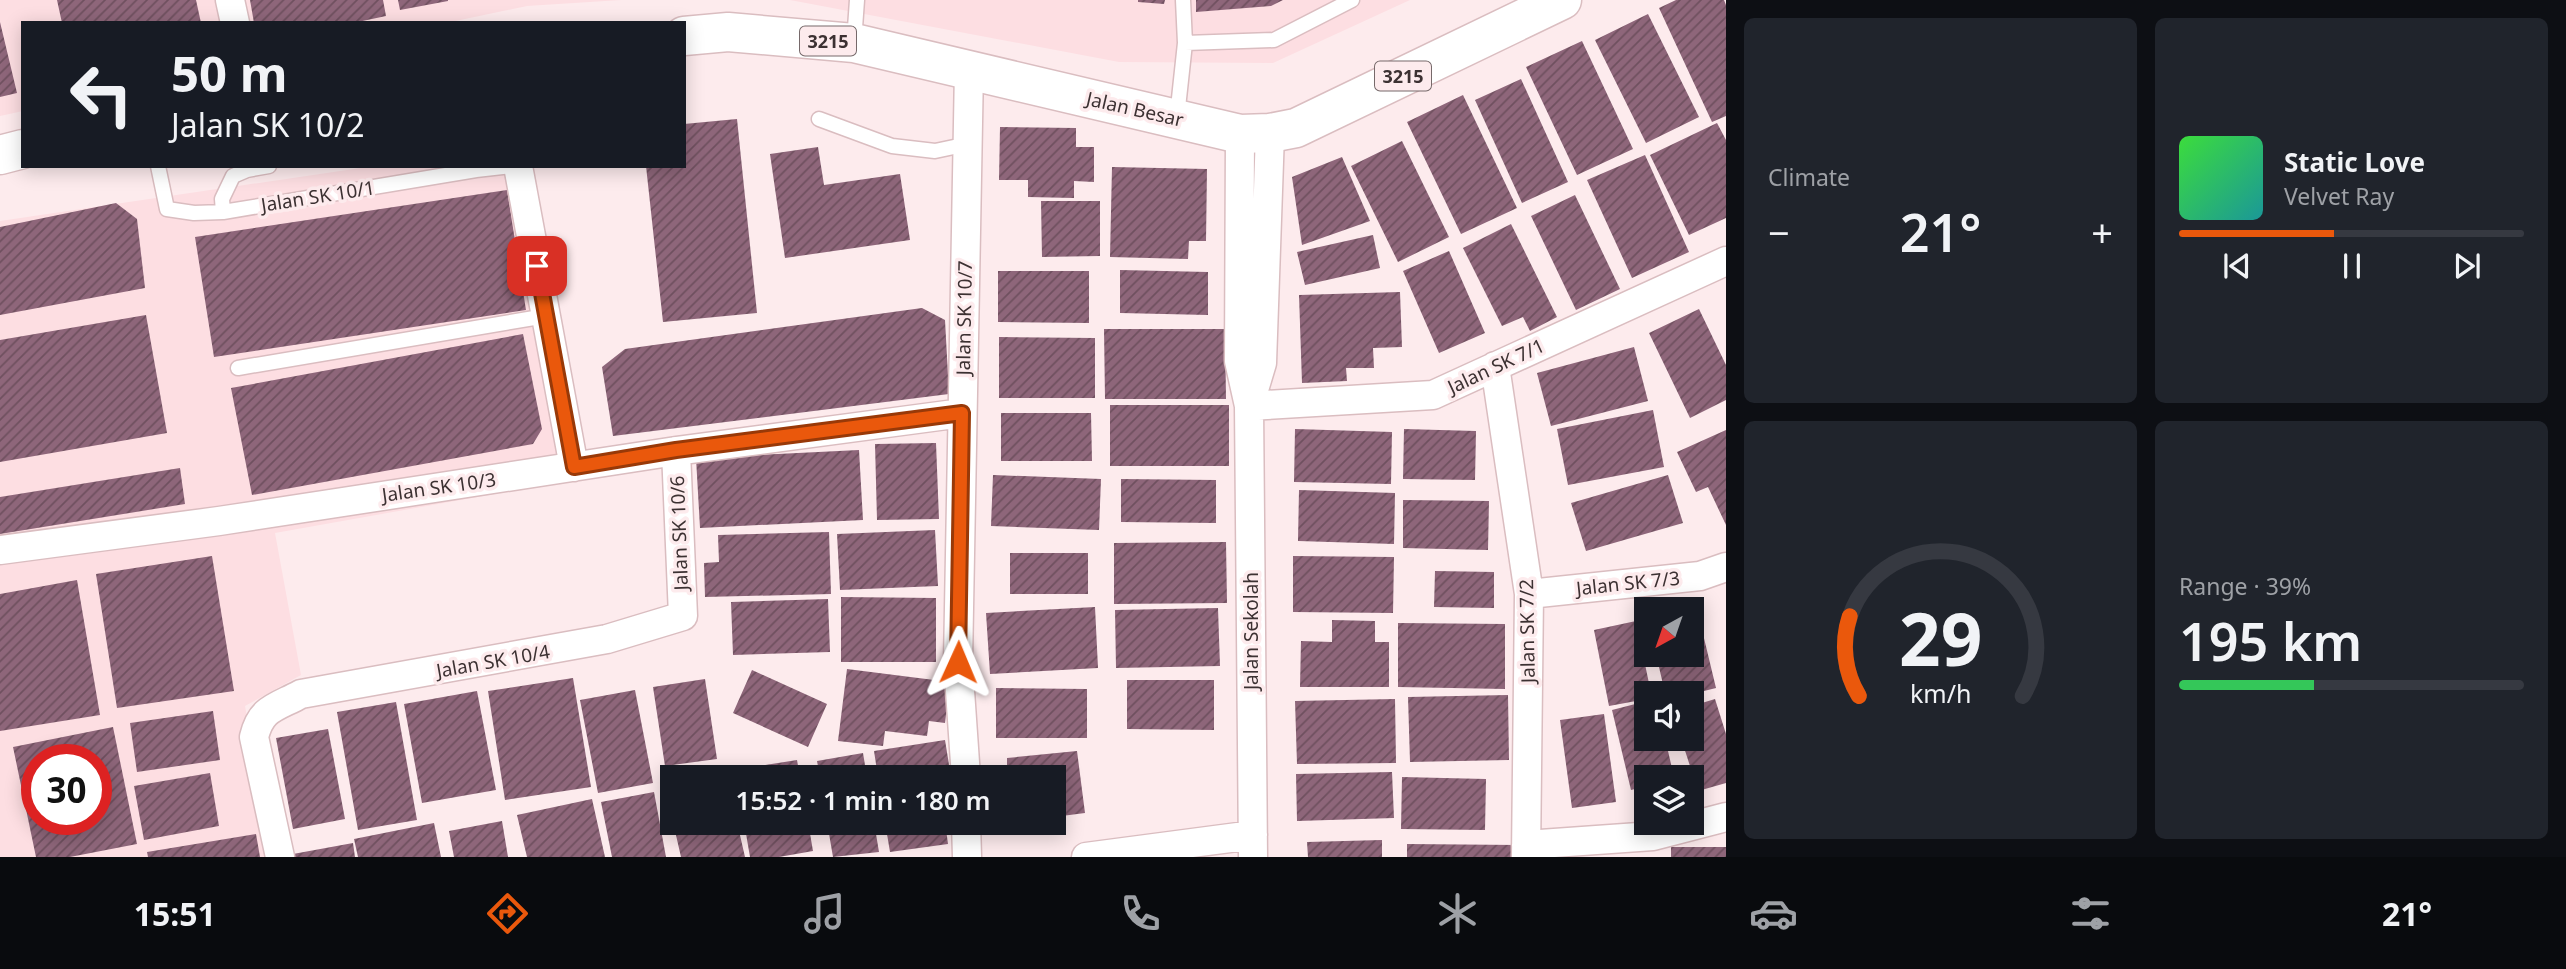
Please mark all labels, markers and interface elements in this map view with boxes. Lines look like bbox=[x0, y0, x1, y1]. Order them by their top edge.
road number: 3215 bbox=[800, 26, 856, 56]
text: 50 m bbox=[171, 40, 288, 106]
icon: left bbox=[56, 49, 147, 140]
road number: 3215 bbox=[1375, 62, 1431, 90]
street label: Jalan Besar bbox=[1082, 85, 1186, 133]
text: Jalan SK 10/2 bbox=[171, 103, 365, 146]
text: Static Love bbox=[2284, 144, 2425, 180]
text: Climate bbox=[1768, 161, 1850, 193]
street label: Jalan SK 10/1 bbox=[257, 174, 377, 218]
text: Velvet Ray bbox=[2284, 180, 2394, 212]
text: 21° bbox=[1900, 196, 1981, 267]
text: − bbox=[1768, 206, 1790, 258]
text: + bbox=[2091, 206, 2113, 258]
pin bbox=[507, 236, 567, 296]
icon: arrive bbox=[518, 247, 556, 285]
icon: previous bbox=[2218, 247, 2256, 285]
icon: pause bbox=[2333, 247, 2371, 285]
icon: next bbox=[2448, 247, 2486, 285]
street label: Jalan SK 10/7 bbox=[950, 260, 978, 378]
street label: Jalan SK 7/1 bbox=[1442, 332, 1549, 401]
street label: Jalan SK 10/3 bbox=[378, 466, 498, 508]
street label: Jalan SK 10/6 bbox=[664, 475, 694, 593]
street label: Jalan SK 7/3 bbox=[1573, 565, 1681, 602]
text: Range · 39% bbox=[2179, 570, 2311, 602]
street label: Jalan Sekolah bbox=[1238, 572, 1264, 692]
street label: Jalan SK 7/2 bbox=[1513, 579, 1541, 685]
text: 29 bbox=[1899, 588, 1982, 687]
north arrow bbox=[1634, 597, 1704, 667]
map controls bbox=[1634, 597, 1704, 835]
text: 195 km bbox=[2179, 605, 2362, 676]
position arrow bbox=[921, 625, 995, 699]
street label: Jalan SK 10/4 bbox=[432, 638, 552, 684]
text: km/h bbox=[1910, 676, 1971, 710]
button: sound bbox=[1634, 681, 1704, 751]
speed limit sign: 30 bbox=[21, 744, 112, 835]
button: layers bbox=[1634, 765, 1704, 835]
text: 15:52 · 1 min · 180 m bbox=[736, 782, 990, 818]
icon: directions bbox=[483, 889, 532, 938]
icon: music bbox=[800, 889, 849, 938]
icon: phone bbox=[1116, 889, 1165, 938]
icon: climate bbox=[1433, 889, 1482, 938]
icon: car bbox=[1749, 889, 1798, 938]
icon: filters bbox=[2066, 889, 2115, 938]
text: 15:51 bbox=[134, 892, 216, 935]
text: 21° bbox=[2382, 892, 2432, 935]

